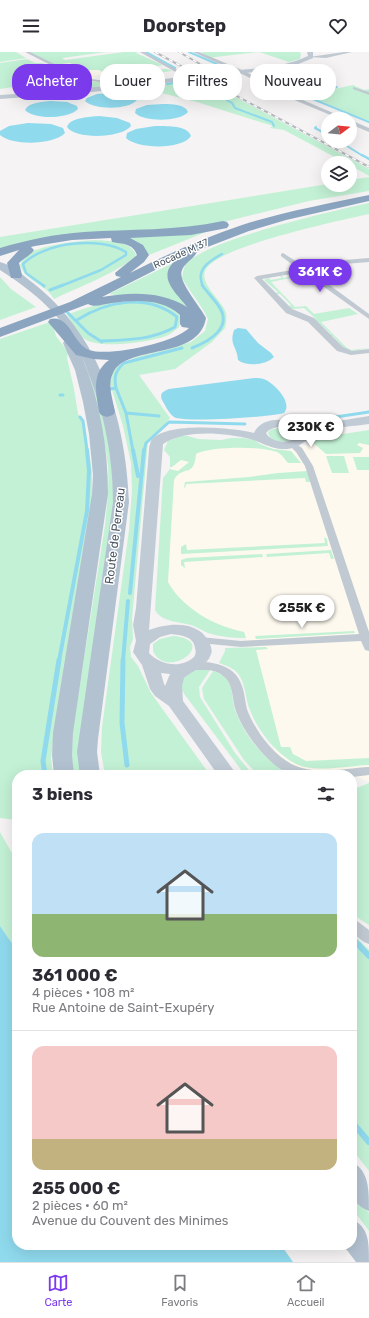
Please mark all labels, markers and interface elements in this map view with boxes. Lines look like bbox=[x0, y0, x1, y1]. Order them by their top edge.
icon: menu bbox=[20, 15, 42, 37]
text: Doorstep bbox=[143, 15, 226, 37]
icon: heart bbox=[327, 15, 349, 37]
chip: Acheter bbox=[12, 64, 92, 100]
chip: Louer bbox=[100, 64, 165, 100]
chip: Filtres bbox=[173, 64, 242, 100]
chip: Nouveau bbox=[250, 64, 336, 100]
north arrow bbox=[321, 112, 357, 148]
map controls bbox=[321, 112, 357, 192]
button: layers bbox=[321, 156, 357, 192]
street label: Rocade M 37 bbox=[152, 237, 210, 271]
pin: 361K € bbox=[287, 259, 353, 293]
text: 361K € bbox=[298, 264, 342, 279]
pin: 230K € bbox=[278, 414, 344, 448]
text: 230K € bbox=[287, 419, 335, 434]
street label: Route de Perreau bbox=[102, 487, 128, 585]
pin: 255K € bbox=[269, 595, 335, 629]
text: 255K € bbox=[279, 600, 325, 615]
icon: filters bbox=[315, 783, 337, 805]
text: 3 biens bbox=[32, 784, 93, 804]
icon: home bbox=[149, 859, 221, 931]
text: 361 000 € bbox=[32, 965, 118, 985]
text: 4 pièces · 108 m² bbox=[32, 985, 134, 1000]
text: Rue Antoine de Saint-Exupéry bbox=[32, 1000, 214, 1015]
icon: home bbox=[149, 1072, 221, 1144]
text: 255 000 € bbox=[32, 1178, 120, 1198]
text: 2 pièces · 60 m² bbox=[32, 1198, 128, 1213]
text: Avenue du Couvent des Minimes bbox=[32, 1213, 229, 1228]
tab: Carte bbox=[44, 1272, 72, 1309]
tab: Favoris bbox=[161, 1272, 198, 1309]
tab: Accueil bbox=[287, 1272, 325, 1309]

